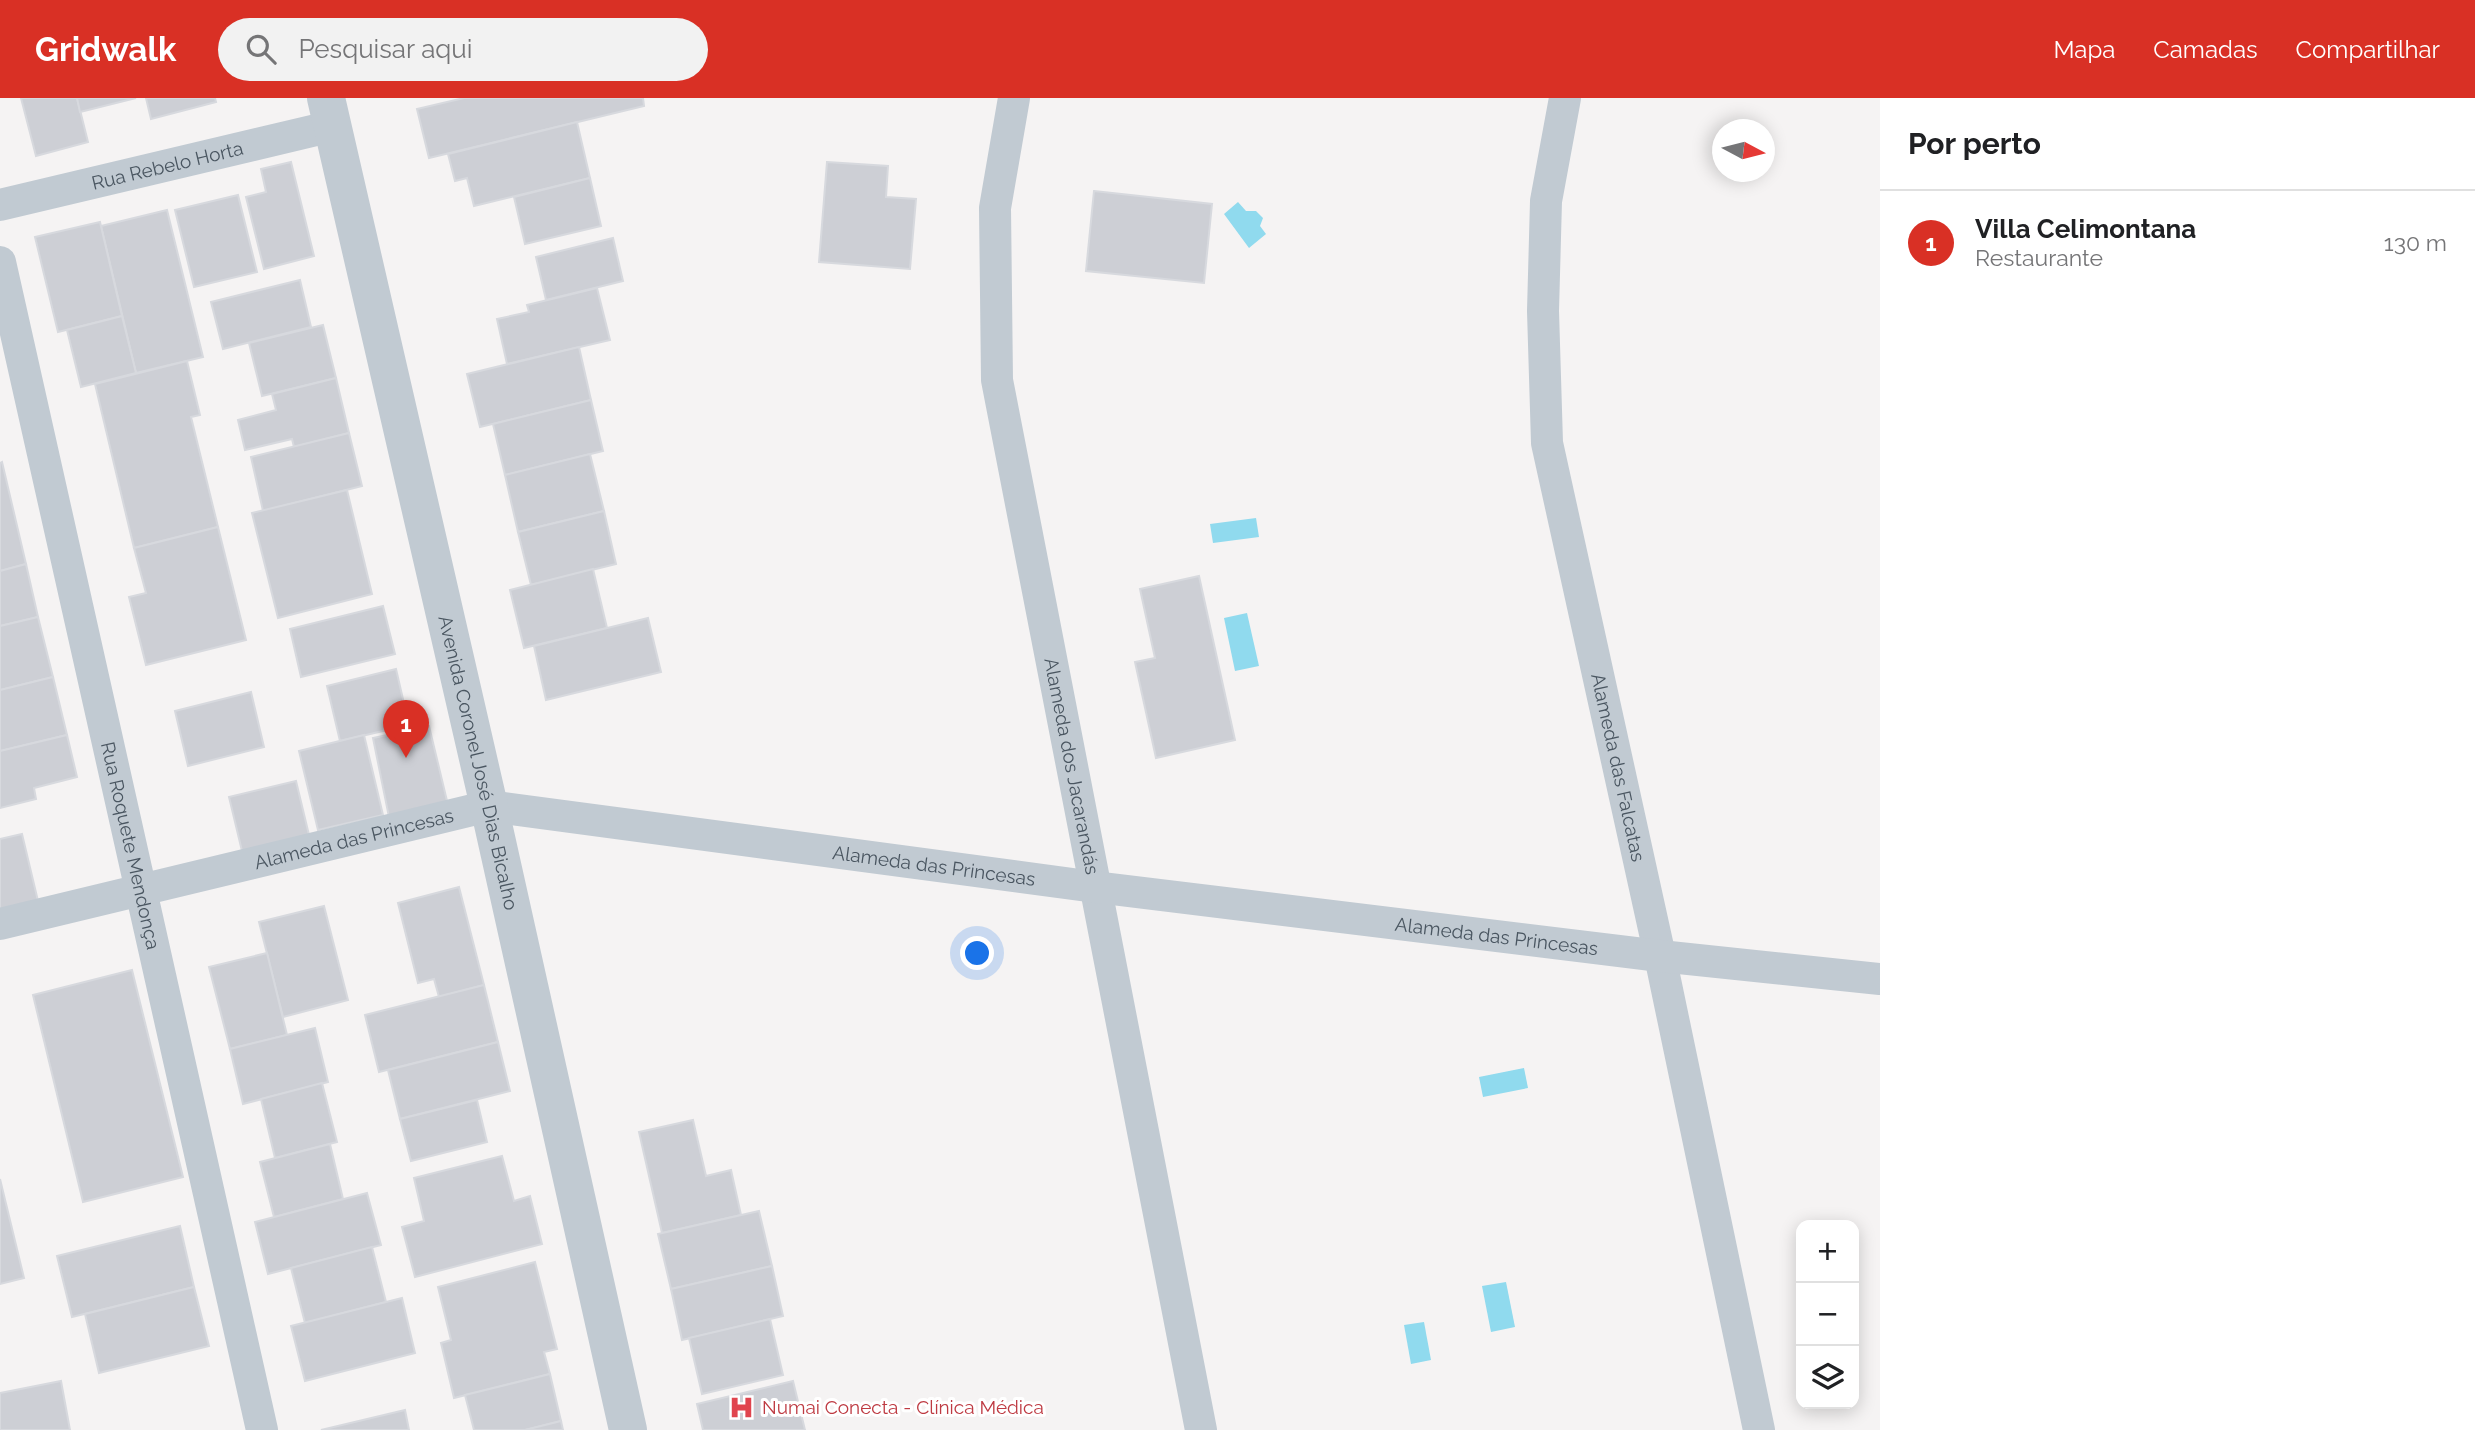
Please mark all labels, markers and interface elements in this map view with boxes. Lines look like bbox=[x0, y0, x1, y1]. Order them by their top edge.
search box bbox=[218, 18, 708, 81]
text: Gridwalk bbox=[35, 30, 176, 69]
icon: search bbox=[242, 30, 280, 68]
text: Pesquisar aqui bbox=[298, 34, 473, 64]
text: Mapa bbox=[2053, 35, 2115, 64]
text: Camadas bbox=[2153, 35, 2258, 64]
text: Compartilhar bbox=[2296, 35, 2440, 64]
north arrow bbox=[1712, 119, 1775, 182]
text: Por perto bbox=[1908, 126, 2041, 161]
street label: Rua Rebelo Horta bbox=[89, 137, 245, 194]
text: Villa Celimontana bbox=[1975, 214, 2196, 244]
text: 1 bbox=[1925, 229, 1937, 256]
text: 130 m bbox=[2384, 229, 2447, 256]
text: Restaurante bbox=[1975, 244, 2103, 271]
street label: Avenida Coronel José Dias Bicalho bbox=[434, 613, 523, 912]
street label: Alameda dos Jacarandás bbox=[1040, 656, 1104, 876]
street label: Alameda das Falcatas bbox=[1587, 671, 1650, 864]
pin: 1 bbox=[383, 700, 429, 758]
street label: Rua Roquete Mendonça bbox=[97, 740, 165, 951]
street label: Alameda das Princesas bbox=[252, 804, 456, 873]
street label: Alameda das Princesas bbox=[831, 841, 1037, 890]
street label: Alameda das Princesas bbox=[1394, 913, 1599, 959]
your location bbox=[960, 936, 994, 970]
map controls bbox=[1796, 1220, 1859, 1409]
button: + bbox=[1796, 1220, 1859, 1283]
button: − bbox=[1796, 1283, 1859, 1346]
button: layers bbox=[1796, 1346, 1859, 1409]
hospital icon: Numai Conecta - Clínica Médica bbox=[728, 1393, 756, 1421]
place label: Numai Conecta - Clínica Médica bbox=[762, 1396, 1044, 1418]

